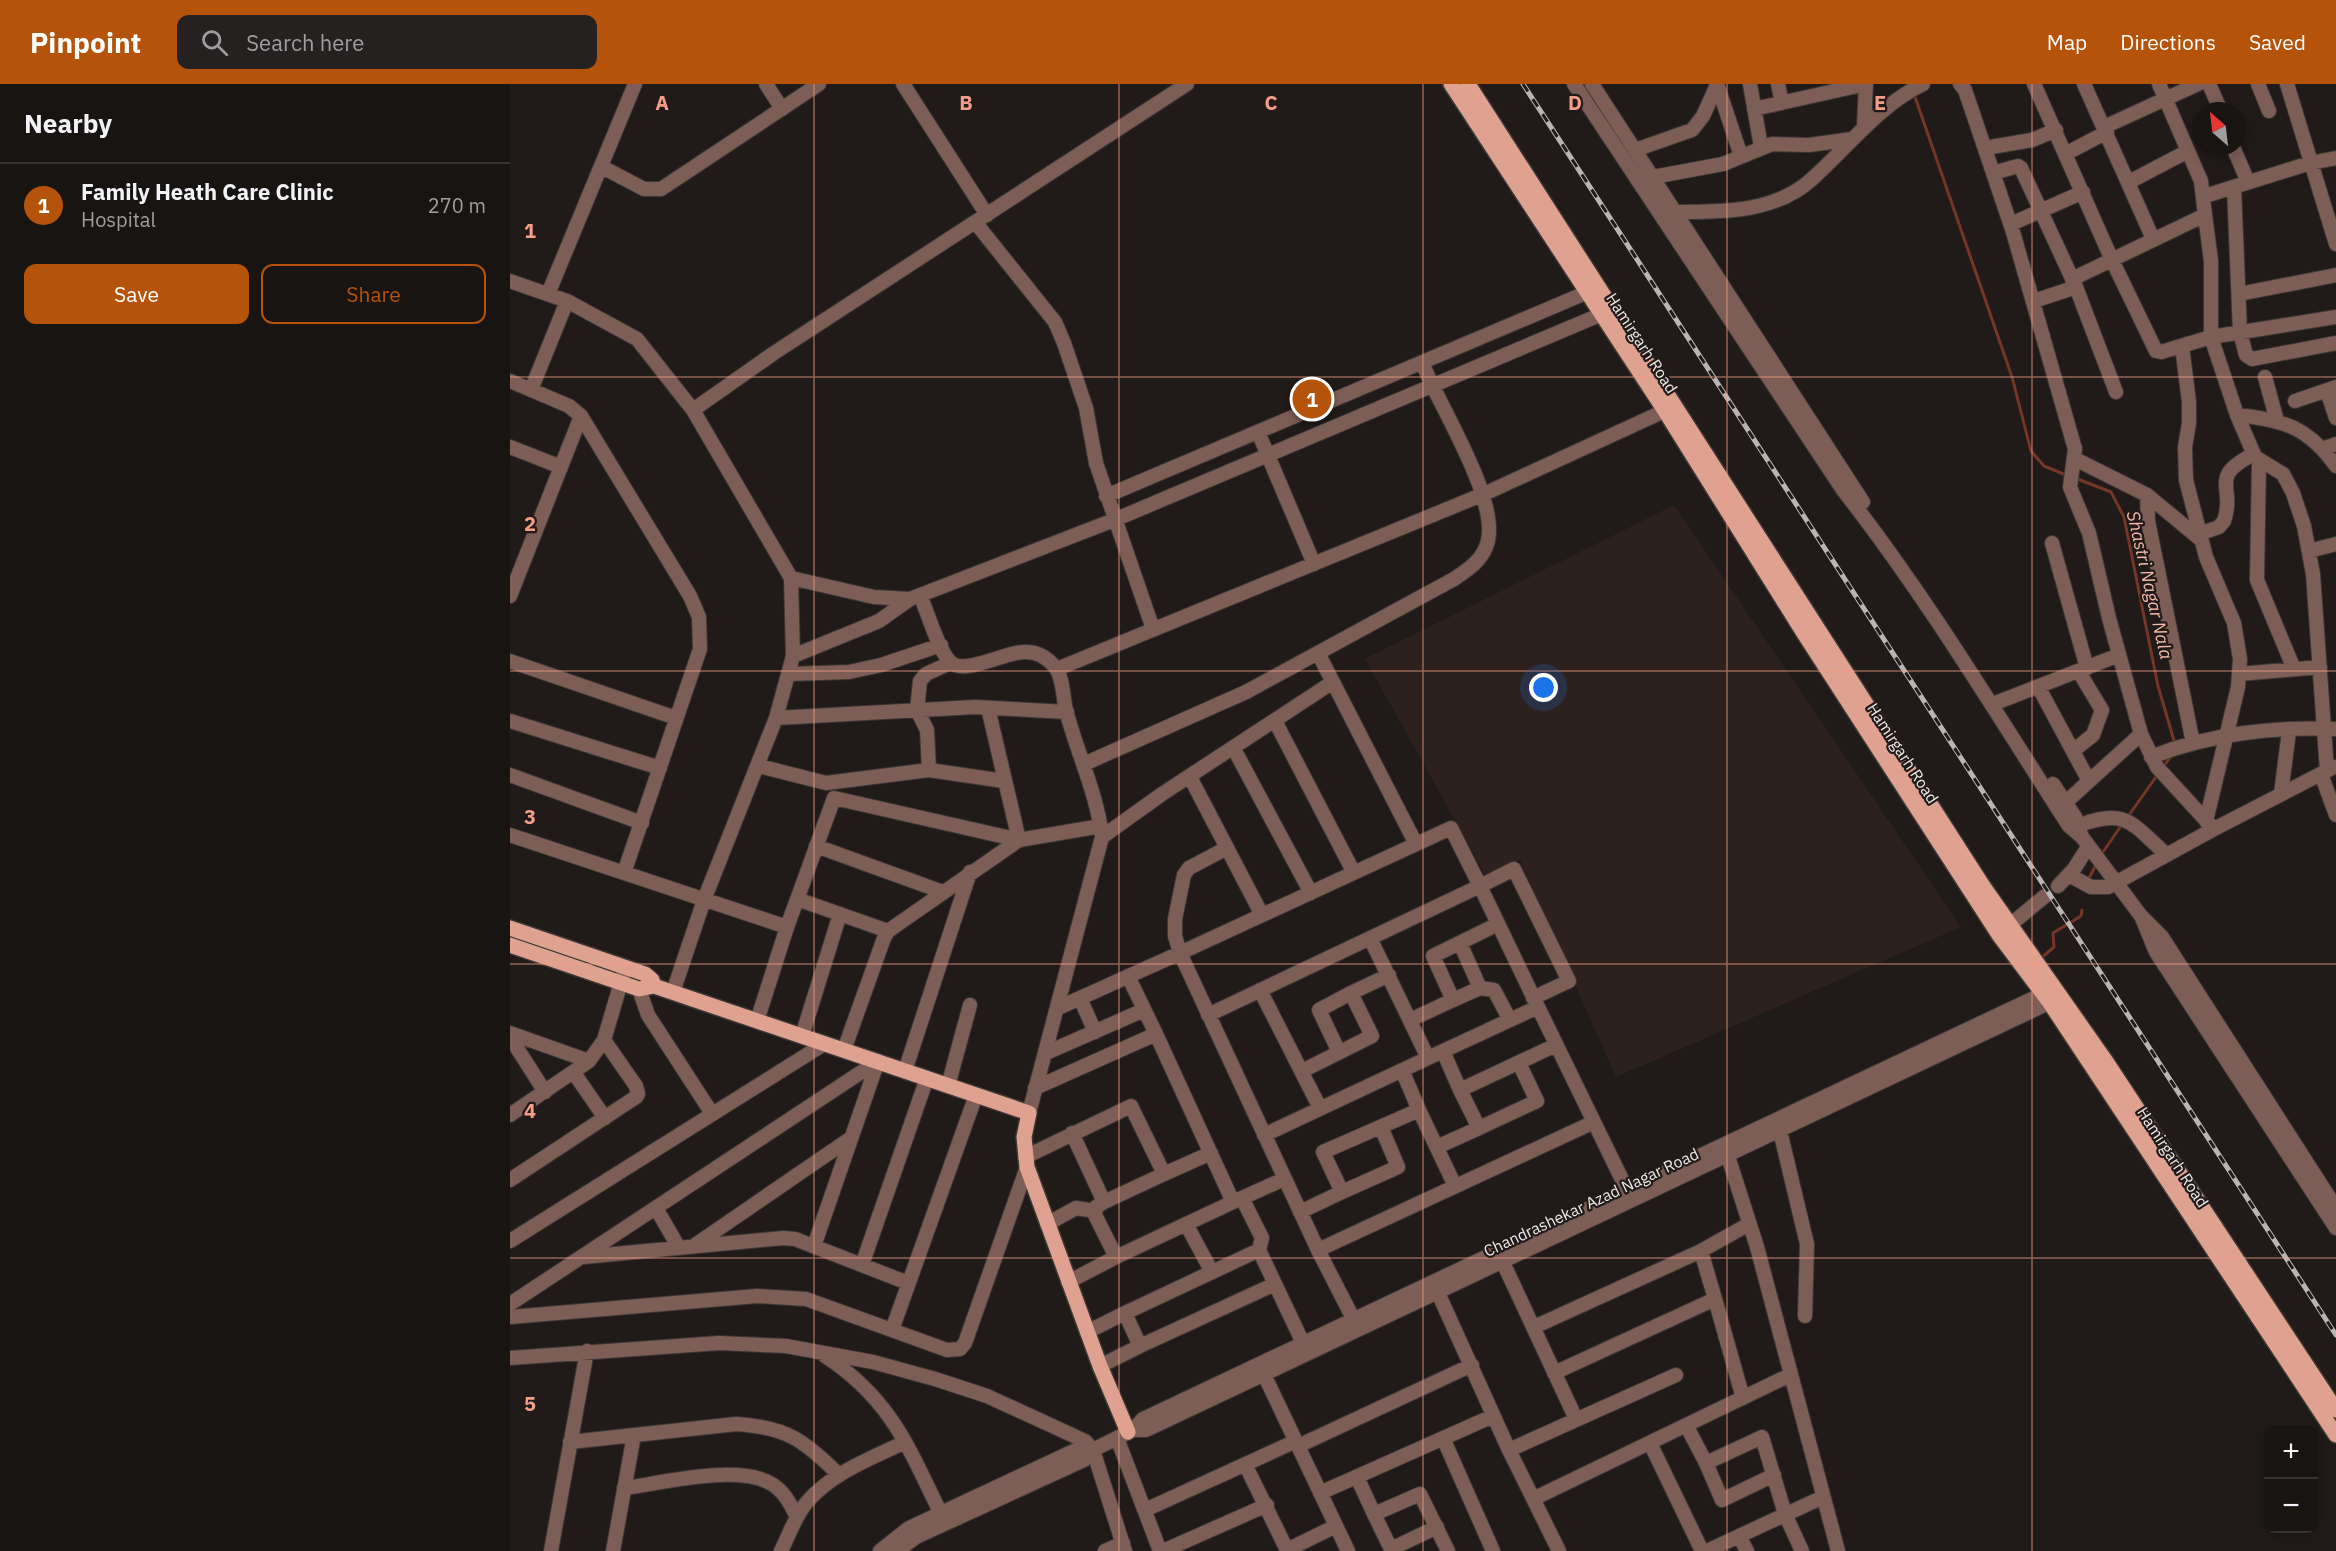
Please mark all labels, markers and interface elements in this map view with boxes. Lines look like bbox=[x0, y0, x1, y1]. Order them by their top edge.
search box bbox=[177, 15, 597, 69]
text: Pinpoint bbox=[30, 24, 141, 61]
icon: search bbox=[198, 26, 231, 59]
text: Search here bbox=[246, 28, 364, 57]
text: Map bbox=[2047, 28, 2087, 56]
text: Directions bbox=[2120, 28, 2216, 56]
text: Saved bbox=[2249, 28, 2306, 56]
text: A bbox=[655, 89, 669, 116]
text: B bbox=[959, 89, 973, 116]
text: C bbox=[1264, 89, 1278, 116]
text: D bbox=[1568, 89, 1582, 116]
text: E bbox=[1874, 89, 1886, 116]
north arrow bbox=[2192, 102, 2246, 156]
text: Nearby bbox=[24, 106, 112, 140]
text: Family Heath Care Clinic bbox=[81, 177, 334, 206]
text: 1 bbox=[38, 192, 50, 219]
text: 270 m bbox=[428, 192, 486, 219]
text: Hospital bbox=[81, 206, 156, 233]
text: 1 bbox=[524, 217, 536, 244]
button: Save bbox=[24, 264, 249, 324]
button: Share bbox=[261, 264, 486, 324]
street label: Hamirgarh Road bbox=[1602, 289, 1682, 397]
pin: 1 bbox=[1292, 376, 1332, 422]
water label: Shastri Nagar Nala bbox=[2122, 508, 2178, 662]
text: 2 bbox=[524, 510, 536, 537]
your location bbox=[1529, 673, 1558, 702]
street label: Hamirgarh Road bbox=[1863, 699, 1943, 807]
text: 3 bbox=[524, 803, 536, 830]
text: 4 bbox=[524, 1097, 536, 1124]
street label: Hamirgarh Road bbox=[2133, 1103, 2213, 1211]
street label: Chandrashekar Azad Nagar Road bbox=[1480, 1143, 1702, 1261]
text: 5 bbox=[524, 1390, 536, 1417]
map controls bbox=[2264, 1425, 2318, 1533]
button: + bbox=[2264, 1425, 2318, 1479]
button: − bbox=[2264, 1479, 2318, 1533]

